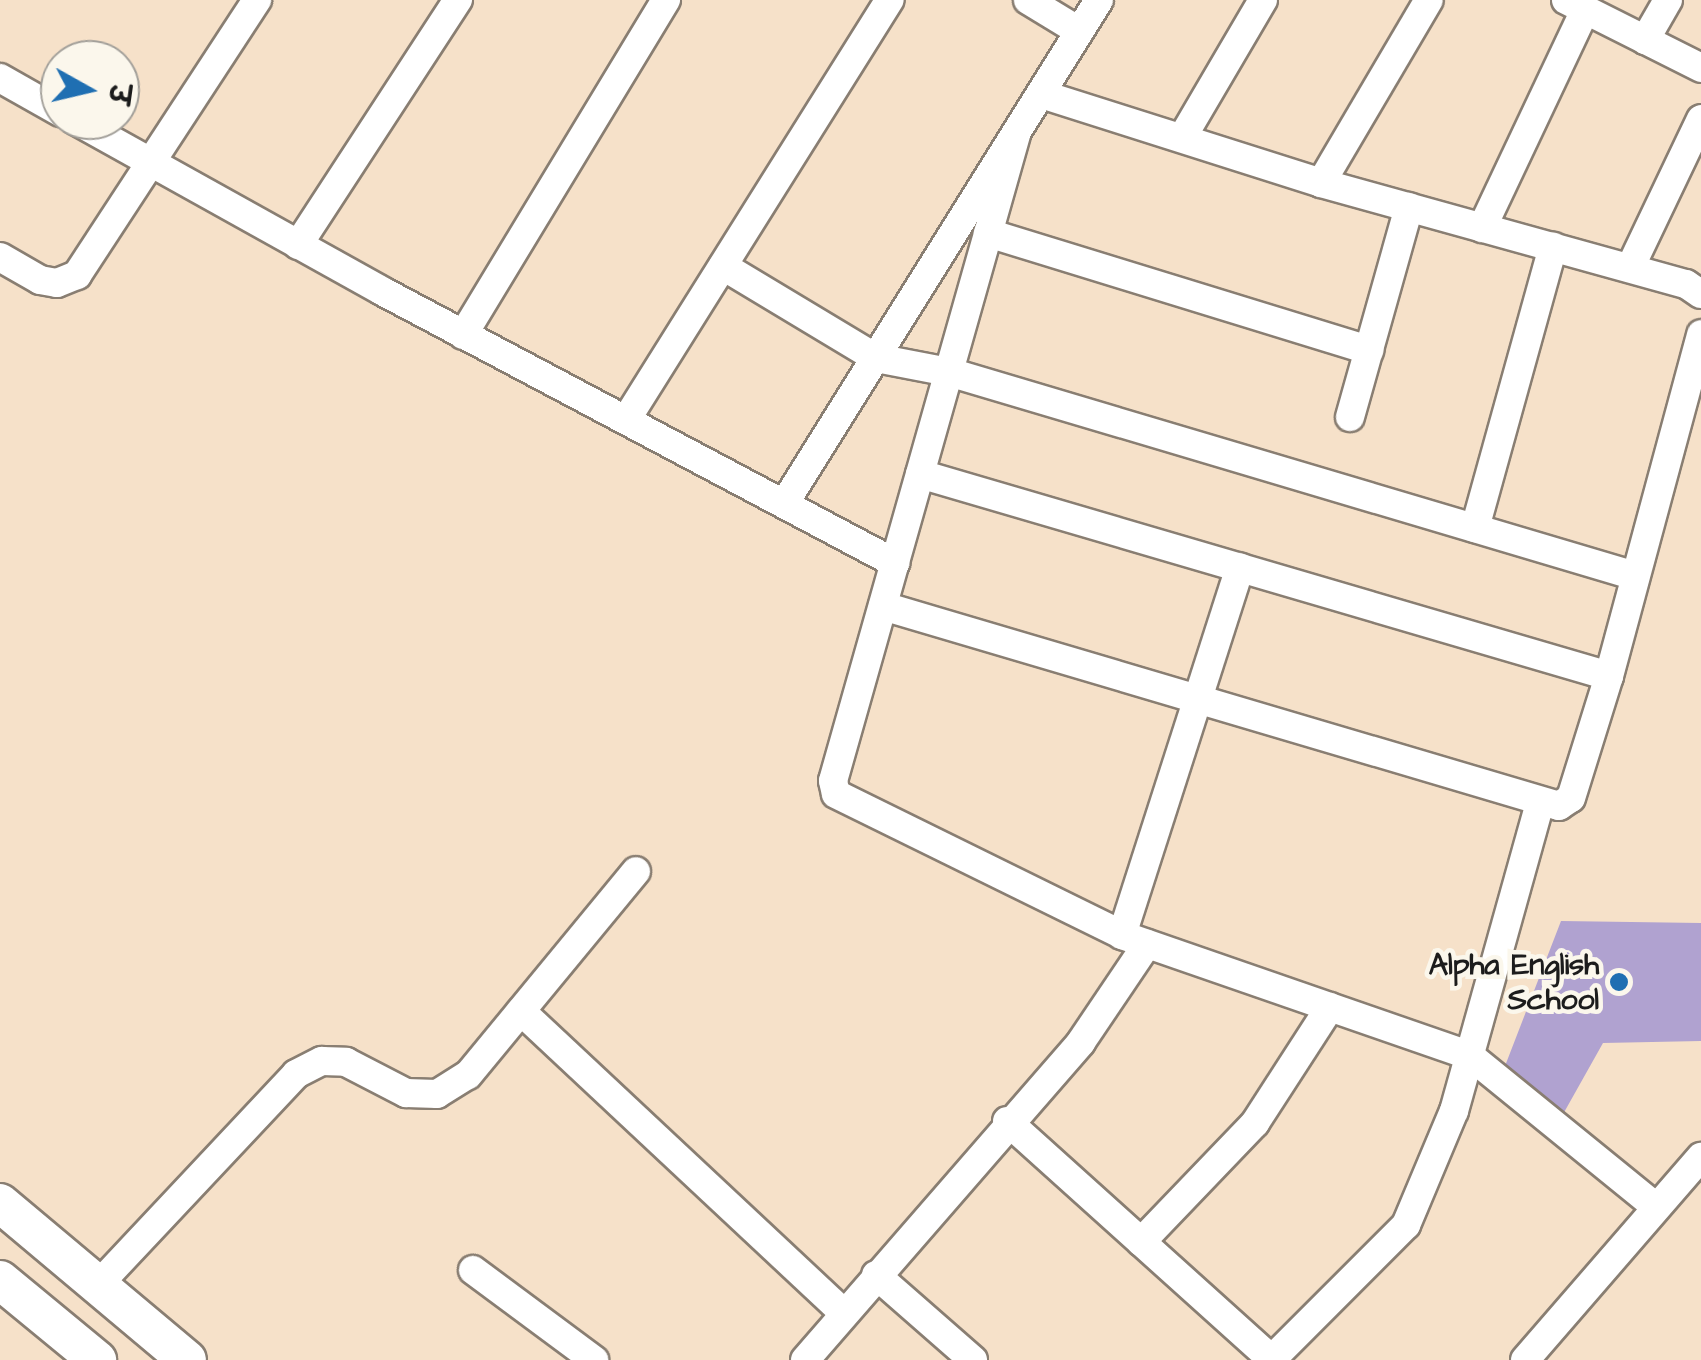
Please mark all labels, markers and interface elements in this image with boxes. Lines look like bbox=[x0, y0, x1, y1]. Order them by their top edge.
north arrow bbox=[40, 40, 140, 140]
text: उ bbox=[98, 82, 139, 106]
place label: Alpha English School bbox=[1429, 947, 1599, 1018]
marker: Alpha English School bbox=[1608, 971, 1630, 993]

